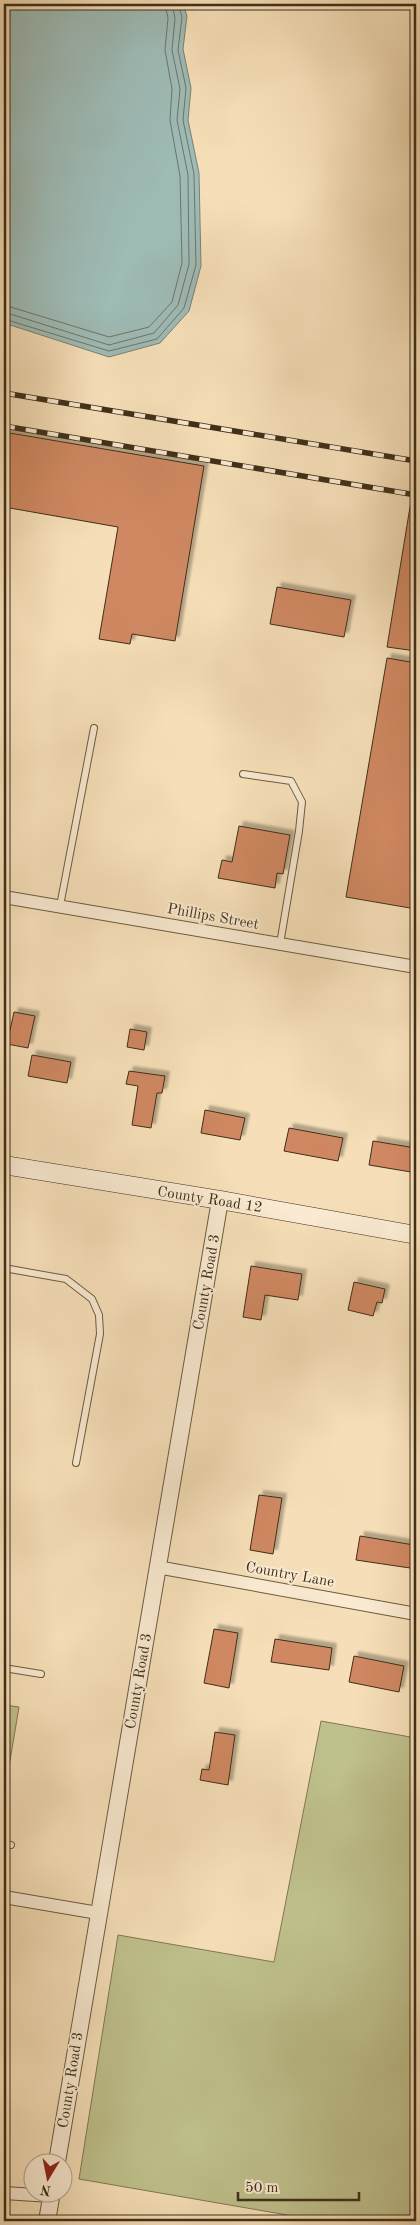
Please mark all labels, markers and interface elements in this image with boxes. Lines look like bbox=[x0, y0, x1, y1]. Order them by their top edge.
street label: Phillips Street bbox=[166, 902, 260, 933]
street label: County Road 12 bbox=[156, 1185, 263, 1216]
street label: County Road 3 bbox=[192, 1233, 223, 1331]
street label: Country Lane bbox=[244, 1560, 335, 1591]
street label: County Road 3 bbox=[124, 1632, 155, 1730]
street label: County Road 3 bbox=[56, 2031, 87, 2129]
north arrow bbox=[22, 2152, 72, 2202]
scale bar bbox=[238, 2170, 359, 2202]
text: 50 m bbox=[245, 2181, 279, 2196]
text: N bbox=[39, 2182, 52, 2198]

